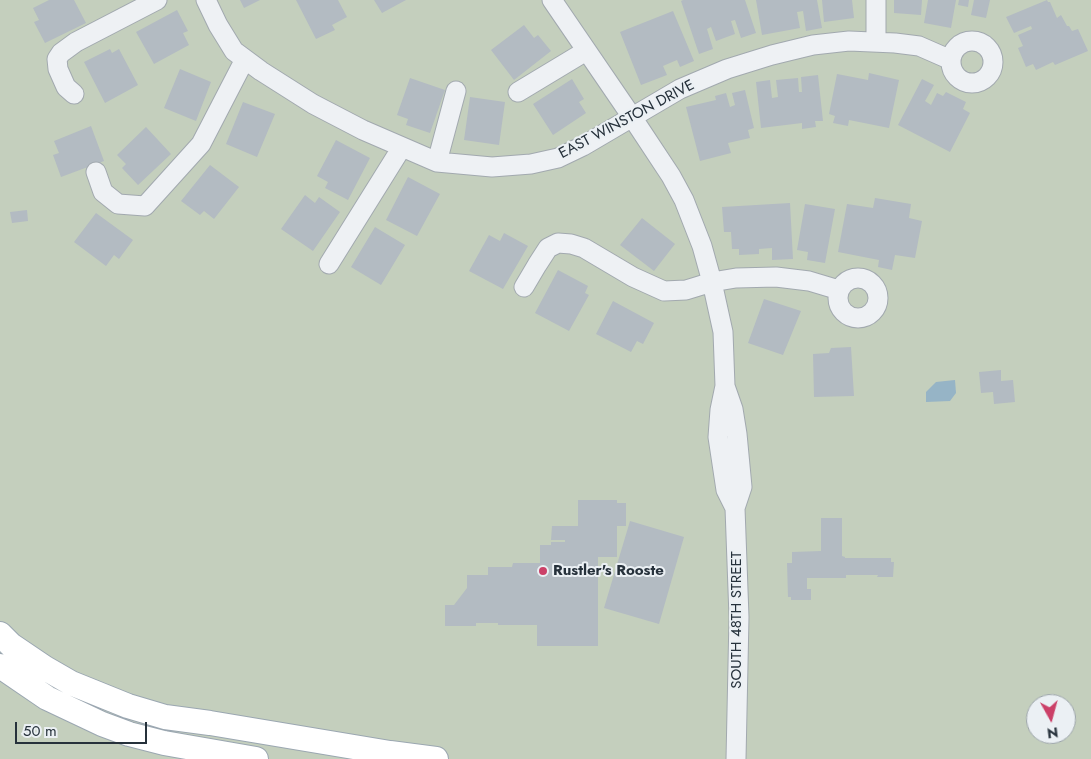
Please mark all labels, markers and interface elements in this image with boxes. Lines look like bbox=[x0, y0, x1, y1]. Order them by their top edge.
street label: EAST WINSTON DRIVE bbox=[556, 77, 698, 163]
street label: SOUTH 48TH STREET bbox=[728, 551, 746, 689]
place label: Rustler's Rooste bbox=[553, 562, 664, 580]
marker: Rustler's Rooste bbox=[537, 565, 549, 577]
north arrow bbox=[1026, 694, 1076, 744]
scale bar bbox=[18, 712, 150, 744]
text: 50 m bbox=[23, 720, 57, 742]
text: N bbox=[1046, 722, 1059, 743]

